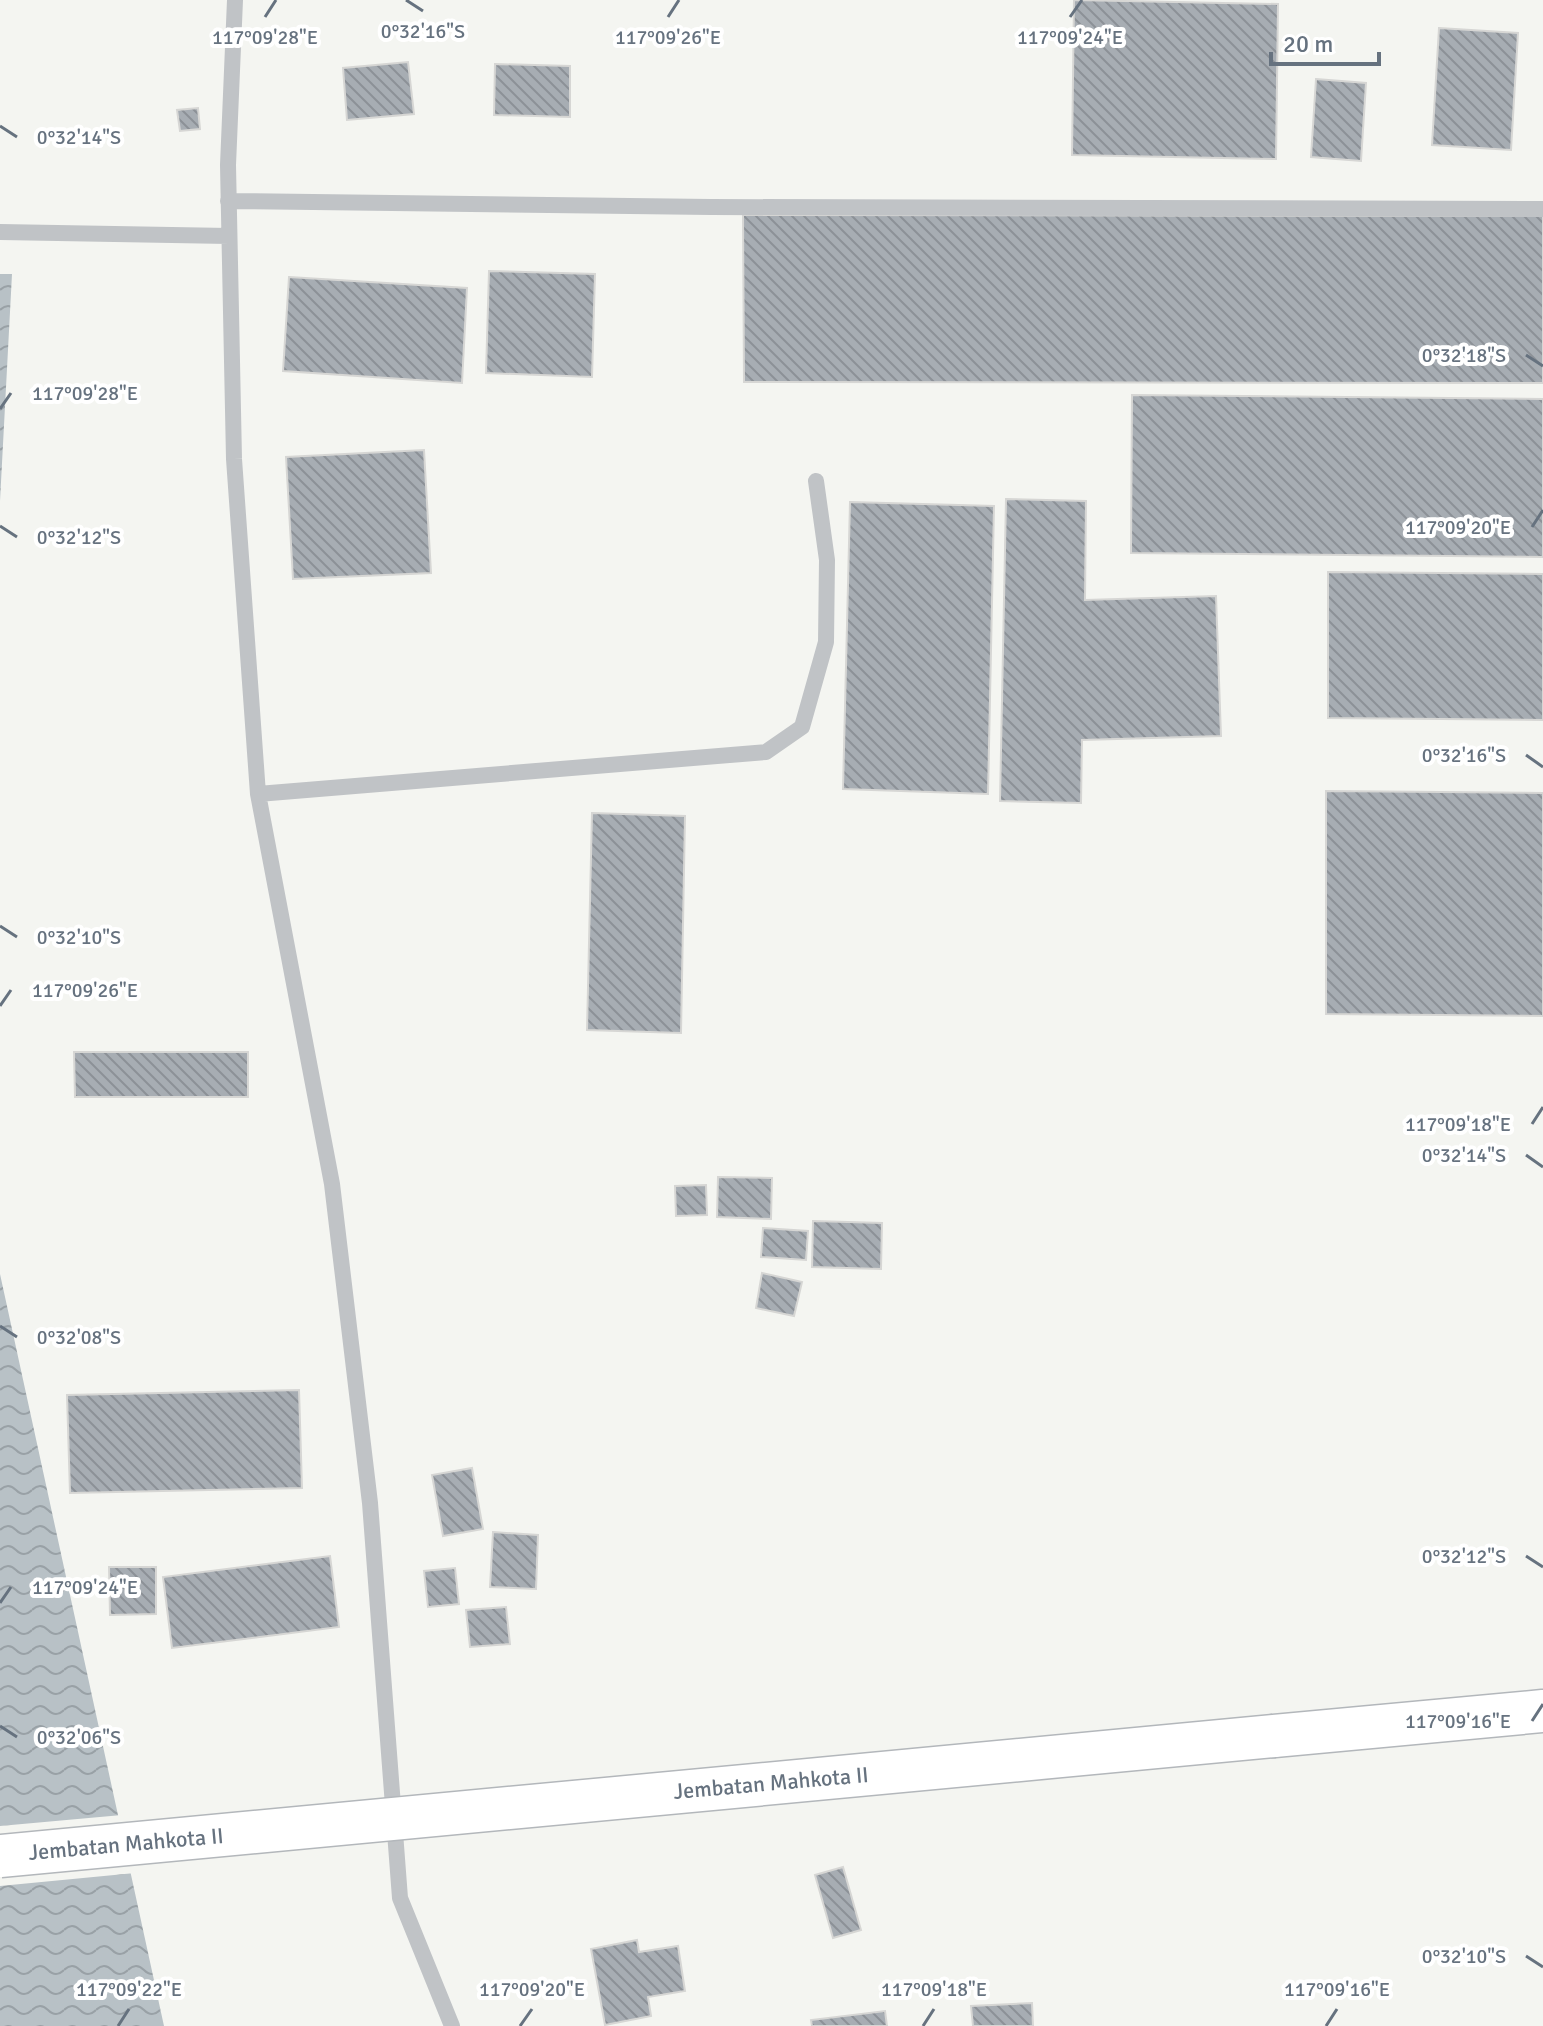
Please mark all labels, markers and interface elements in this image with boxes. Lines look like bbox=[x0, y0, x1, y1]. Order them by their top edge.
scale bar bbox=[1271, 16, 1379, 66]
text: 0°32'16"S bbox=[381, 19, 465, 44]
text: 117°09'28"E bbox=[212, 25, 318, 50]
text: 117°09'26"E bbox=[615, 25, 721, 50]
text: 117°09'24"E bbox=[1017, 25, 1123, 50]
text: 20 m bbox=[1283, 29, 1333, 59]
text: 0°32'14"S bbox=[37, 125, 121, 150]
text: 0°32'18"S bbox=[1422, 343, 1506, 368]
text: 117°09'28"E bbox=[32, 381, 138, 406]
text: 117°09'20"E bbox=[1405, 515, 1511, 540]
text: 0°32'12"S bbox=[37, 525, 121, 550]
text: 0°32'16"S bbox=[1422, 743, 1506, 768]
text: 0°32'10"S bbox=[37, 925, 121, 950]
text: 117°09'26"E bbox=[32, 978, 138, 1003]
text: 117°09'18"E bbox=[1405, 1112, 1511, 1137]
text: 0°32'14"S bbox=[1422, 1143, 1506, 1168]
text: 0°32'08"S bbox=[37, 1325, 121, 1350]
text: 0°32'12"S bbox=[1422, 1544, 1506, 1569]
text: 117°09'24"E bbox=[32, 1575, 138, 1600]
text: 117°09'16"E bbox=[1405, 1709, 1511, 1734]
text: 0°32'06"S bbox=[37, 1725, 121, 1750]
street label: Jembatan Mahkota II bbox=[672, 1761, 870, 1805]
street label: Jembatan Mahkota II bbox=[27, 1822, 225, 1866]
text: 0°32'10"S bbox=[1422, 1944, 1506, 1969]
text: 117°09'22"E bbox=[76, 1977, 182, 2002]
text: 117°09'20"E bbox=[479, 1977, 585, 2002]
text: 117°09'18"E bbox=[881, 1977, 987, 2002]
text: 117°09'16"E bbox=[1284, 1977, 1390, 2002]

